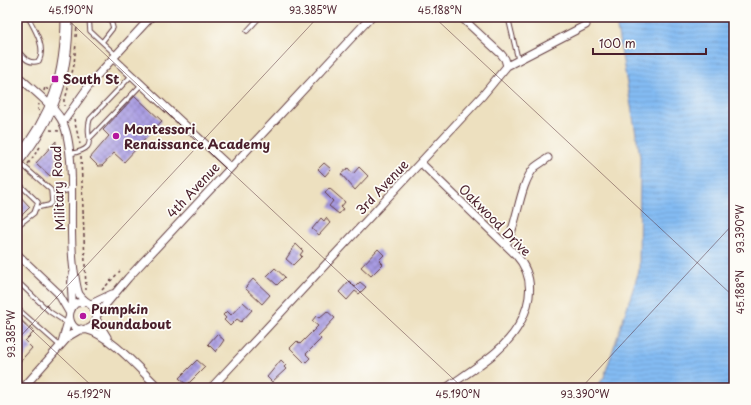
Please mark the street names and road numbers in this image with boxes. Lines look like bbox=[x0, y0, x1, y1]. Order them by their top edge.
street label: Military Road bbox=[46, 145, 69, 231]
street label: 3rd Avenue bbox=[351, 155, 412, 219]
street label: 4th Avenue bbox=[162, 158, 223, 222]
street label: Oakwood Drive bbox=[455, 179, 536, 260]

